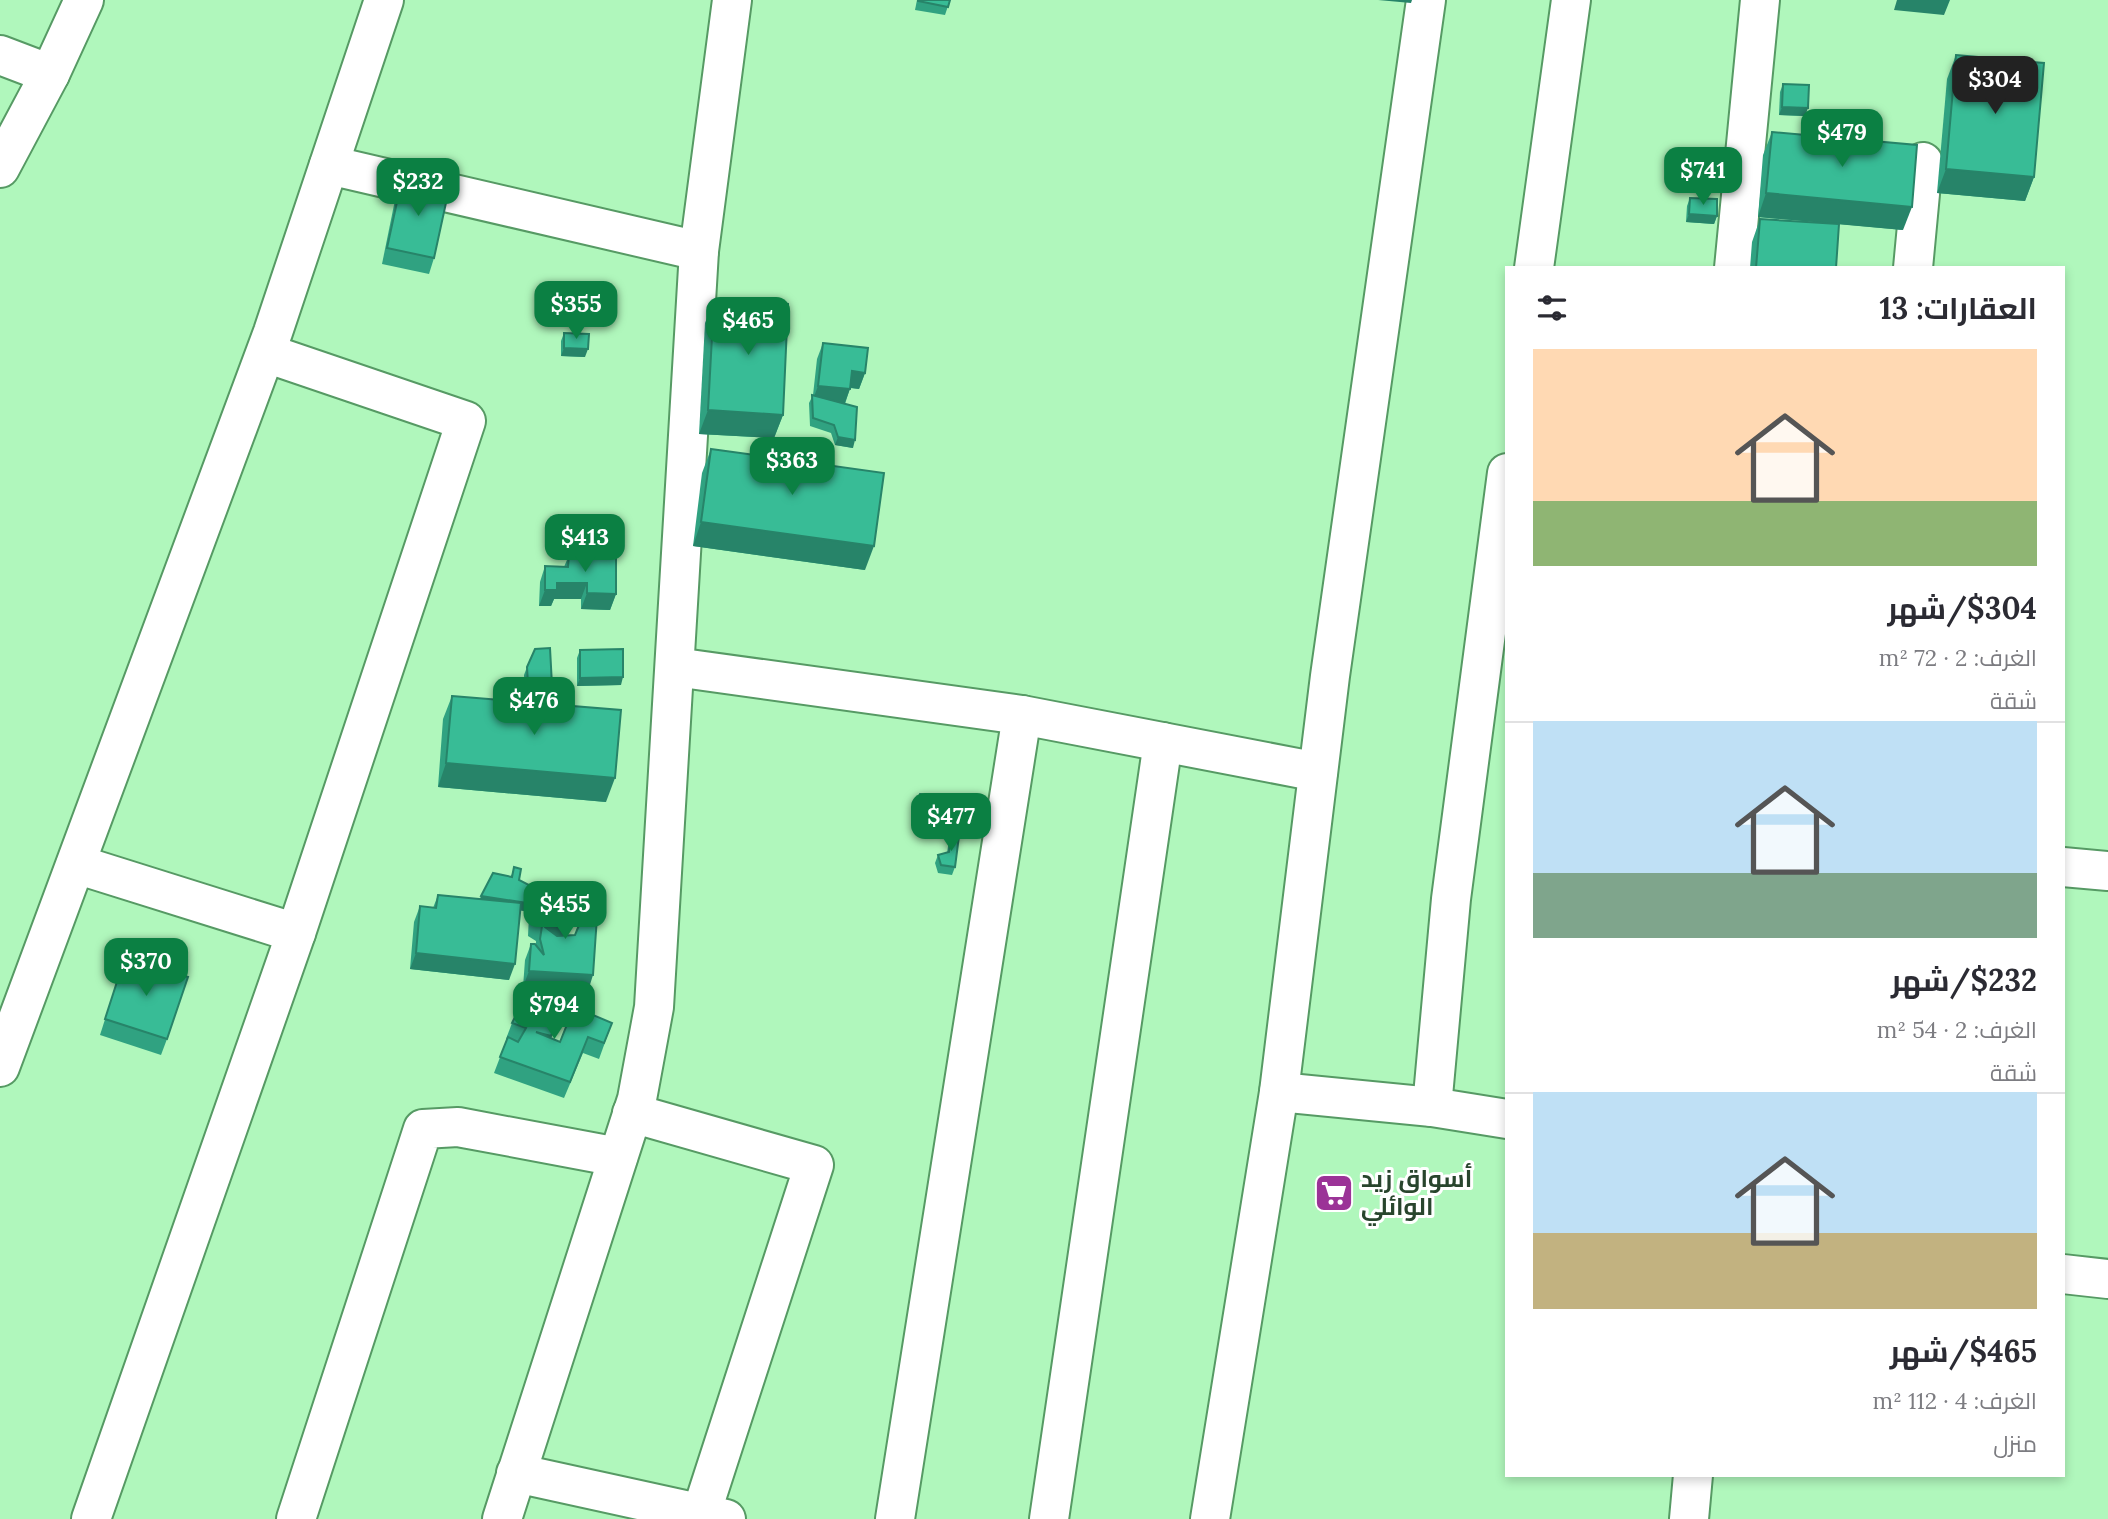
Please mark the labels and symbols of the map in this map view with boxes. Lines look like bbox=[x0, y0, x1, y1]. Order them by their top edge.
pin: $304 bbox=[1954, 57, 2036, 116]
pin: $479 bbox=[1801, 110, 1883, 169]
pin: $741 bbox=[1662, 148, 1744, 207]
pin: $232 bbox=[377, 158, 459, 218]
pin: $355 bbox=[535, 282, 617, 341]
pin: $465 bbox=[707, 298, 789, 357]
pin: $363 bbox=[751, 438, 833, 497]
pin: $413 bbox=[544, 514, 626, 574]
pin: $476 bbox=[493, 678, 575, 737]
pin: $477 bbox=[910, 794, 992, 853]
pin: $455 bbox=[524, 881, 606, 941]
pin: $370 bbox=[105, 939, 187, 998]
pin: $794 bbox=[513, 982, 595, 1041]
place label: أسواق زيد الوائلي bbox=[1361, 1163, 1472, 1226]
supermarket icon: أسواق زيد الوائلي bbox=[1313, 1172, 1355, 1214]

